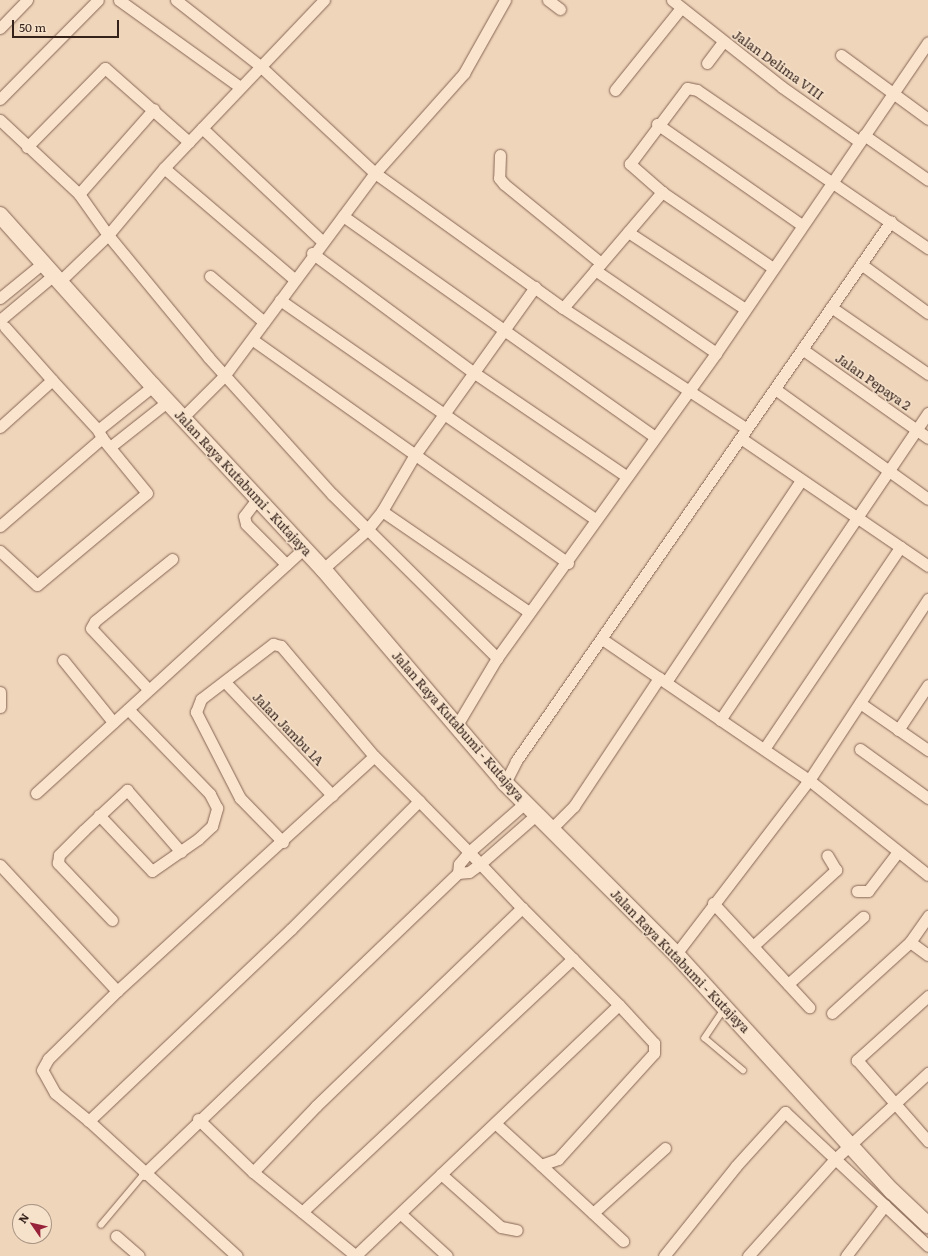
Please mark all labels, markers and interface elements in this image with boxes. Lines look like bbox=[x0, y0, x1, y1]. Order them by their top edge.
scale bar bbox=[14, 12, 121, 38]
text: 50 m bbox=[19, 18, 46, 36]
street label: Jalan Delima VIII bbox=[729, 27, 827, 103]
street label: Jalan Pepaya 2 bbox=[832, 350, 914, 414]
street label: Jalan Raya Kutabumi - Kutajaya bbox=[171, 407, 315, 559]
street label: Jalan Raya Kutabumi - Kutajaya bbox=[389, 648, 527, 804]
street label: Jalan Jambu 1A bbox=[249, 689, 327, 769]
street label: Jalan Raya Kutabumi - Kutajaya bbox=[607, 886, 753, 1036]
north arrow bbox=[12, 1204, 52, 1244]
text: N bbox=[14, 1210, 32, 1226]

